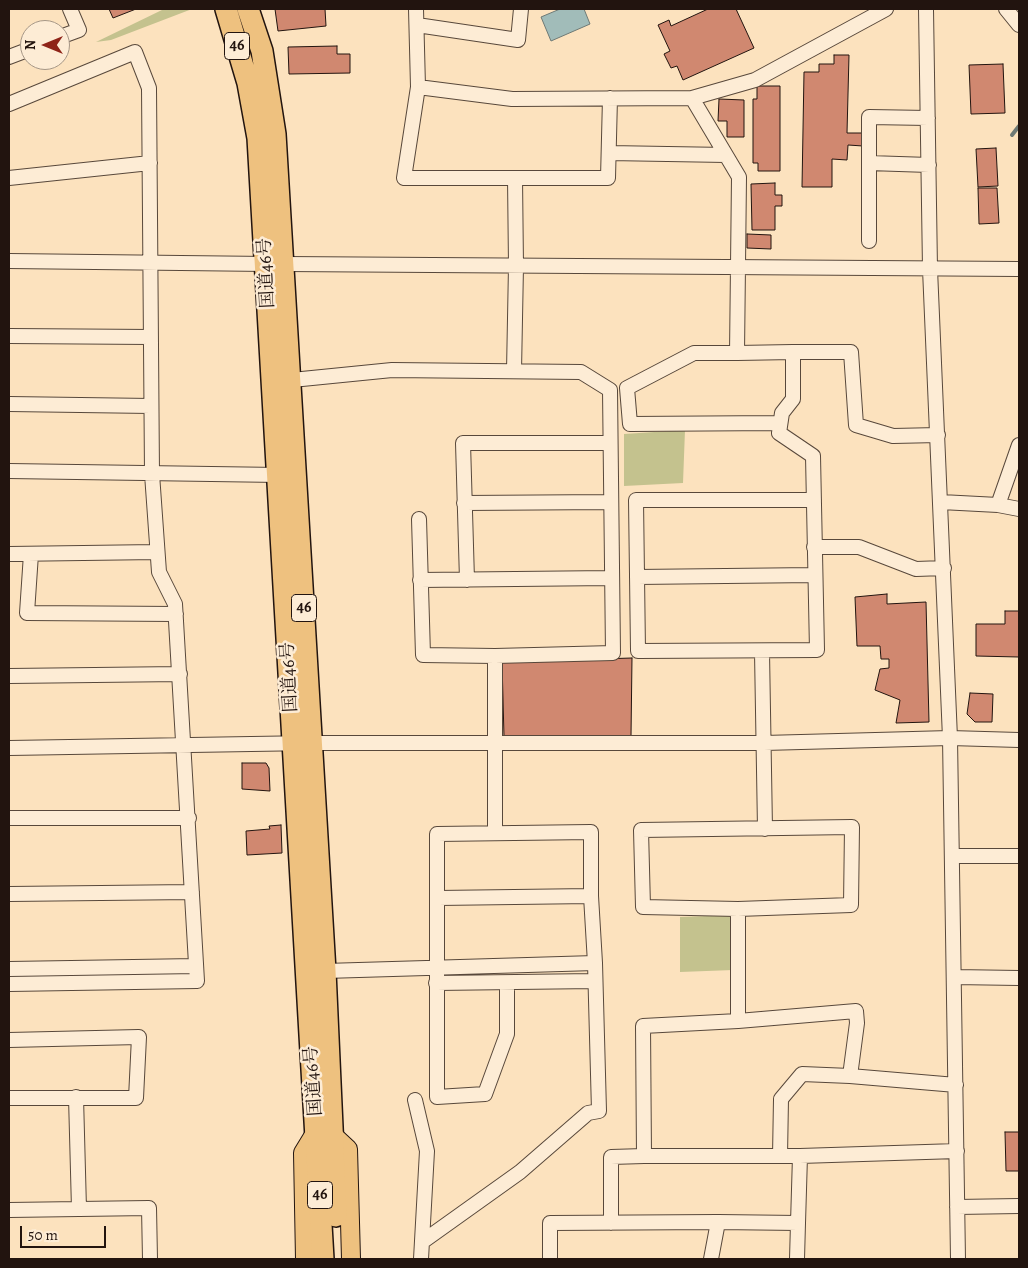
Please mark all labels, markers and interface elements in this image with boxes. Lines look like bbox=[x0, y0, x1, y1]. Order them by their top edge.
north arrow bbox=[20, 20, 70, 70]
road number: 46 bbox=[224, 32, 250, 59]
text: N bbox=[21, 40, 40, 50]
street label: 国道46号 bbox=[254, 237, 280, 309]
road number: 46 bbox=[292, 594, 316, 622]
street label: 国道46号 bbox=[277, 641, 303, 713]
street label: 国道46号 bbox=[301, 1045, 327, 1117]
road number: 46 bbox=[308, 1182, 332, 1208]
scale bar bbox=[22, 1216, 109, 1248]
text: 50 m bbox=[28, 1225, 58, 1245]

